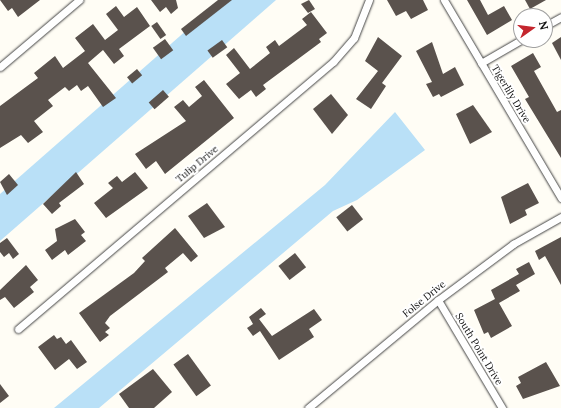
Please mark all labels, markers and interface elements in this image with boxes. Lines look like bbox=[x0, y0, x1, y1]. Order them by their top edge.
north arrow bbox=[513, 8, 553, 48]
text: N bbox=[536, 20, 551, 31]
street label: Tigerlily Drive bbox=[489, 63, 533, 125]
street label: Tulip Drive bbox=[173, 143, 221, 185]
street label: Folse Drive bbox=[400, 278, 448, 320]
street label: South Point Drive bbox=[453, 311, 505, 387]

